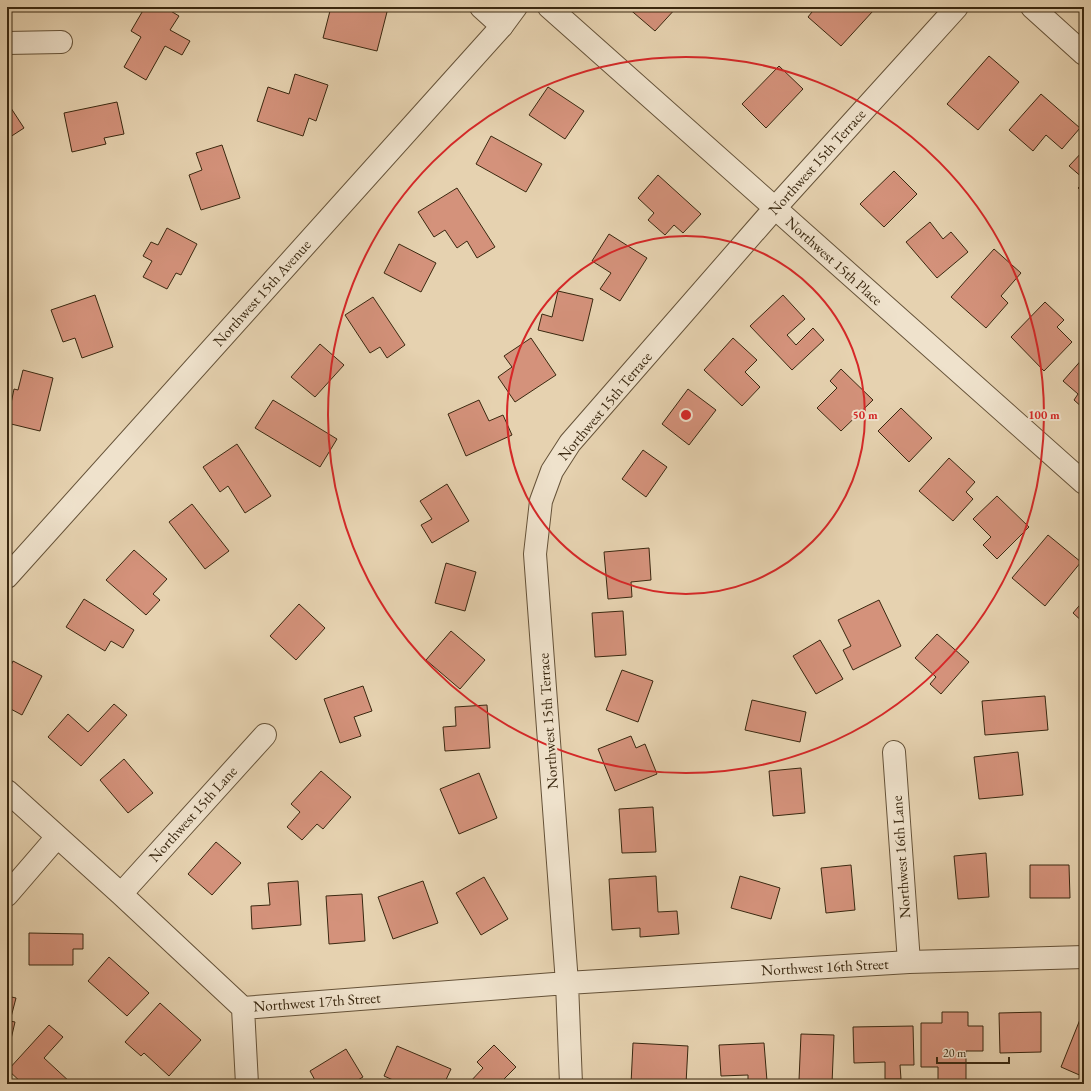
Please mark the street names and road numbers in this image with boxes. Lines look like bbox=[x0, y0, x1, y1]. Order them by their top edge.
street label: Northwest 15th Terrace bbox=[764, 104, 869, 219]
street label: Northwest 15th Place bbox=[782, 212, 887, 309]
street label: Northwest 15th Avenue bbox=[209, 235, 315, 350]
street label: Northwest 15th Terrace bbox=[553, 347, 656, 464]
street label: Northwest 15th Terrace bbox=[533, 652, 562, 790]
street label: Northwest 15th Lane bbox=[144, 761, 241, 866]
street label: Northwest 16th Lane bbox=[887, 795, 914, 919]
street label: Northwest 16th Street bbox=[761, 954, 889, 979]
street label: Northwest 17th Street bbox=[253, 988, 381, 1015]

